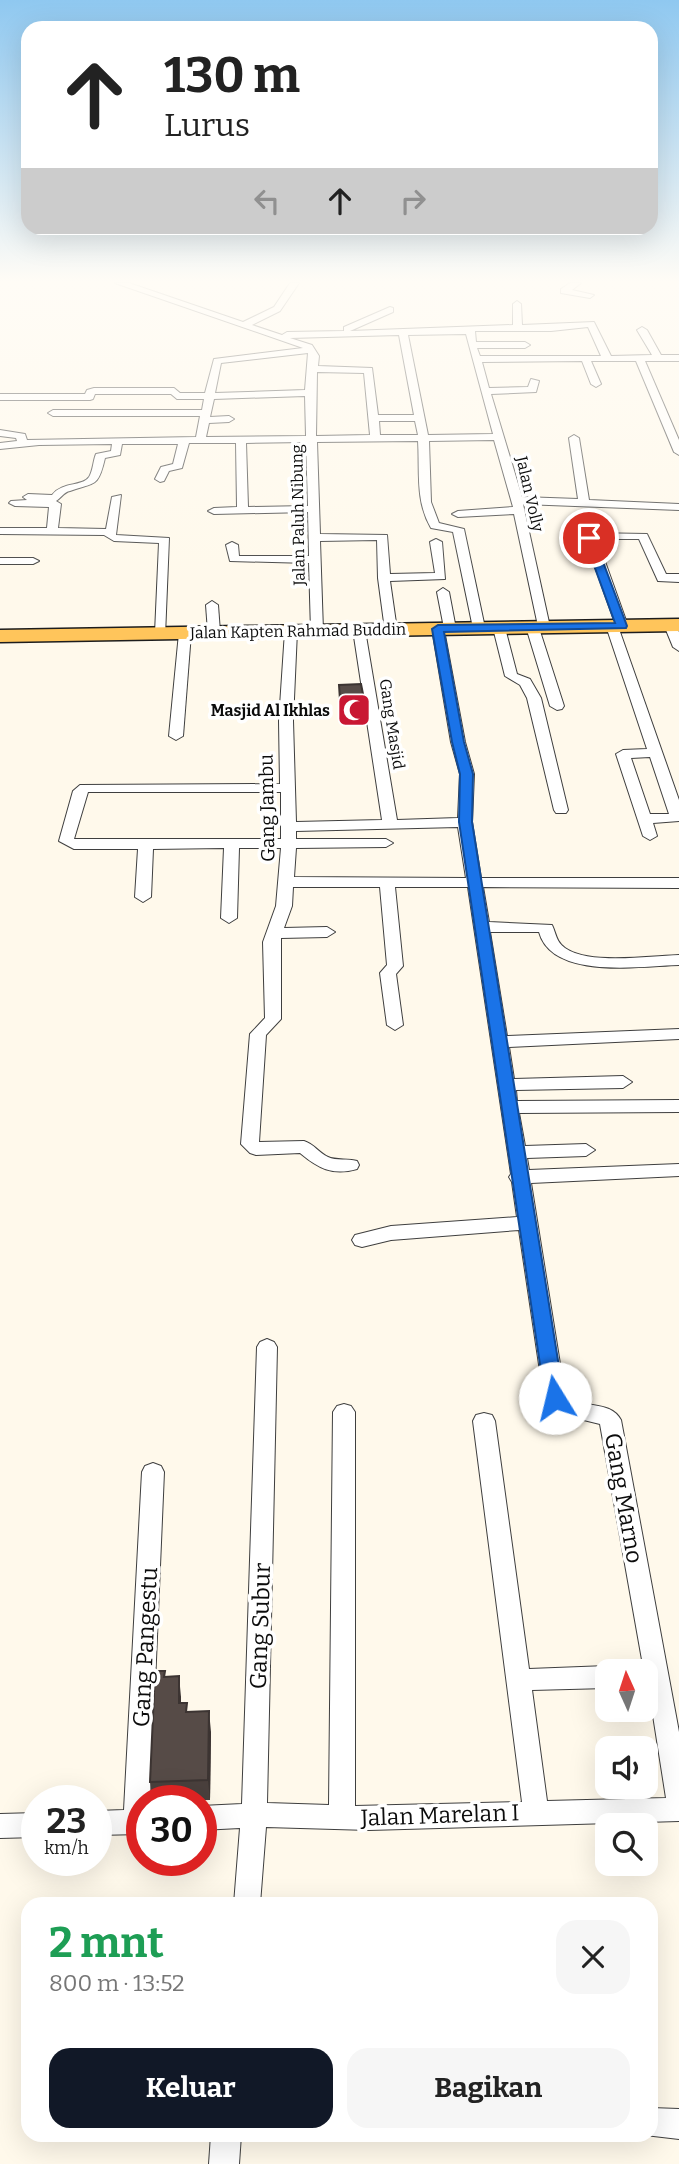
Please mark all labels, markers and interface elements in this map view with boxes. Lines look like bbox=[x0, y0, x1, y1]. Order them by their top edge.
text: 130 m bbox=[164, 46, 300, 105]
icon: ahead bbox=[49, 49, 140, 140]
text: Lurus bbox=[164, 106, 250, 144]
icon: left bbox=[248, 182, 286, 220]
icon: ahead bbox=[321, 182, 359, 220]
icon: right bbox=[394, 182, 432, 220]
street label: Jalan Paluh Nibung bbox=[287, 444, 309, 587]
street label: Jalan Volly bbox=[512, 454, 548, 534]
pin bbox=[559, 508, 619, 568]
icon: arrive bbox=[570, 519, 608, 557]
street label: Jalan Kapten Rahmad Buddin bbox=[189, 620, 406, 642]
street label: Gang Masjid bbox=[375, 677, 409, 771]
mosque icon: Masjid Al Ikhlas bbox=[335, 691, 373, 729]
place label: Masjid Al Ikhlas bbox=[211, 701, 330, 720]
street label: Gang Jambu bbox=[255, 754, 279, 862]
position arrow bbox=[518, 1361, 592, 1435]
street label: Gang Marno bbox=[599, 1431, 649, 1565]
street label: Gang Subur bbox=[244, 1562, 276, 1690]
street label: Gang Pangestu bbox=[127, 1566, 163, 1728]
north arrow bbox=[595, 1659, 658, 1722]
map controls bbox=[595, 1659, 658, 1876]
button: sound bbox=[595, 1736, 658, 1799]
speed limit sign: 30 bbox=[126, 1785, 217, 1876]
street label: Jalan Marelan I bbox=[359, 1798, 520, 1832]
text: 23 bbox=[47, 1800, 86, 1842]
button: search bbox=[595, 1813, 658, 1876]
text: km/h bbox=[44, 1837, 89, 1859]
text: 2 mnt bbox=[49, 1918, 164, 1968]
button: close bbox=[556, 1920, 630, 1994]
text: 800 m · 13:52 bbox=[49, 1969, 185, 1997]
button: Keluar bbox=[49, 2048, 333, 2128]
button: Bagikan bbox=[347, 2048, 630, 2128]

